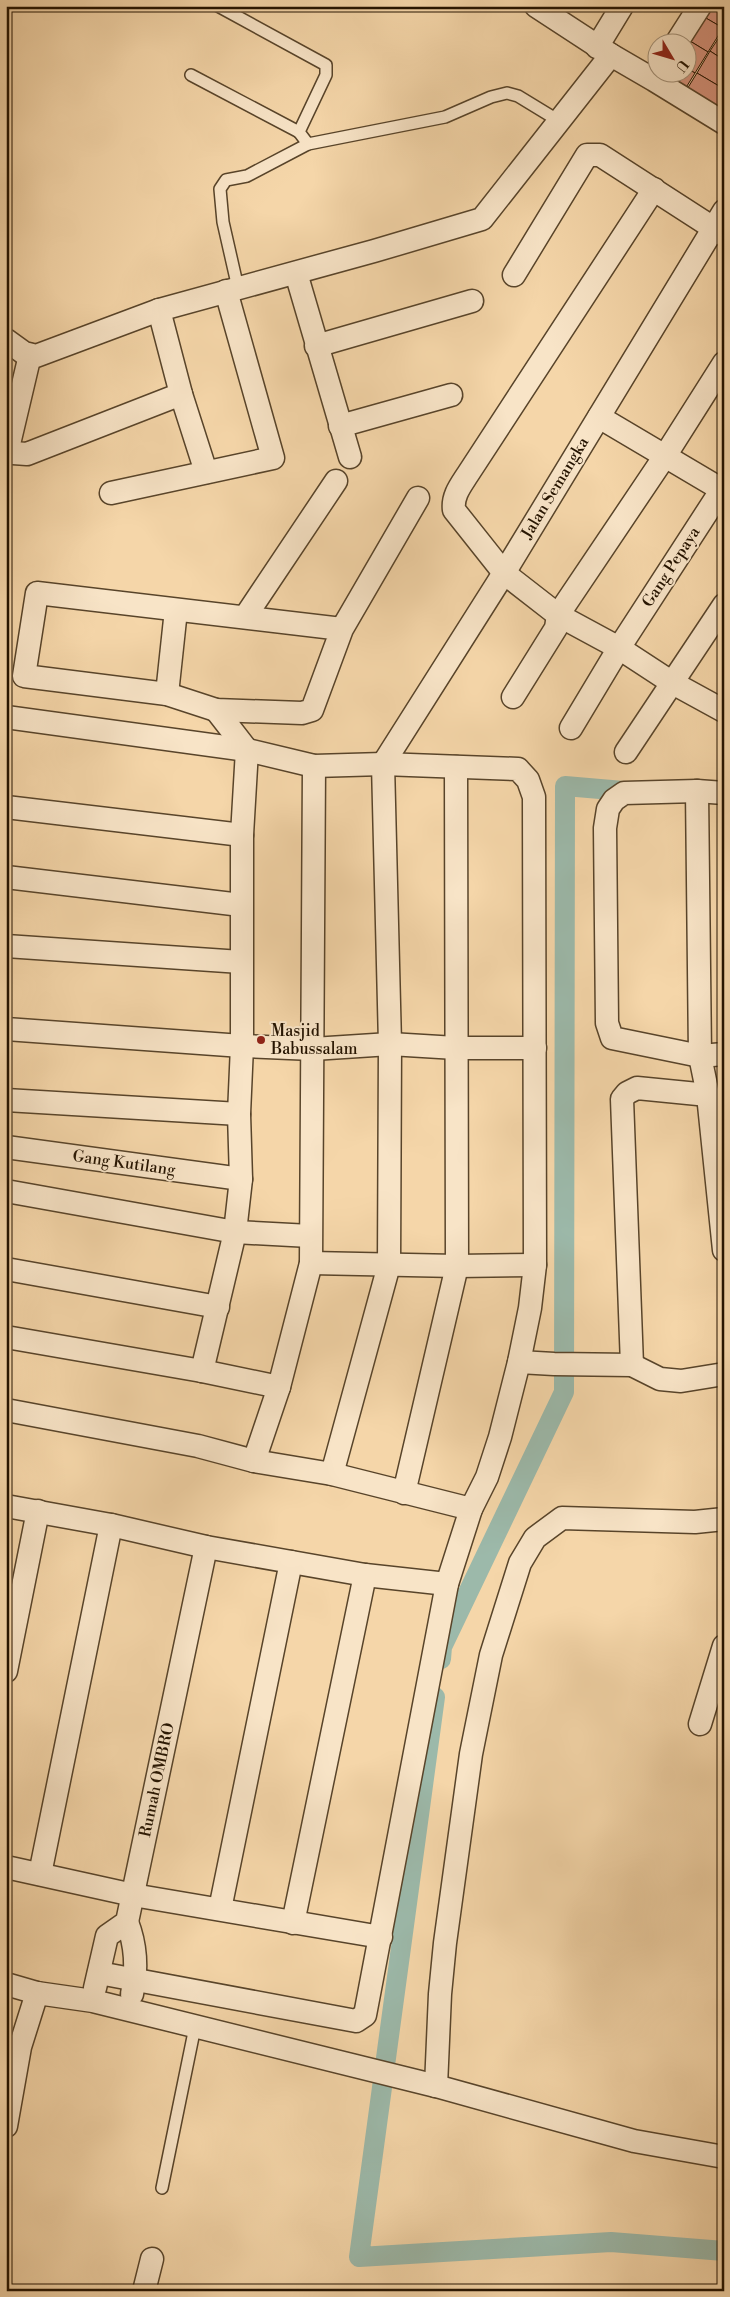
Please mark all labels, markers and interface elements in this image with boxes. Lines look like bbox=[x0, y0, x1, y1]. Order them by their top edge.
north arrow bbox=[648, 32, 698, 82]
text: U bbox=[671, 56, 692, 75]
street label: Jalan Semangka bbox=[516, 433, 594, 543]
street label: Gang Pepaya bbox=[638, 522, 705, 611]
place label: Masjid Babussalam bbox=[270, 1021, 358, 1059]
marker: Masjid Babussalam bbox=[255, 1034, 267, 1046]
street label: Gang Kutilang bbox=[71, 1146, 177, 1180]
street label: Rumah OMBRO bbox=[135, 1721, 179, 1839]

